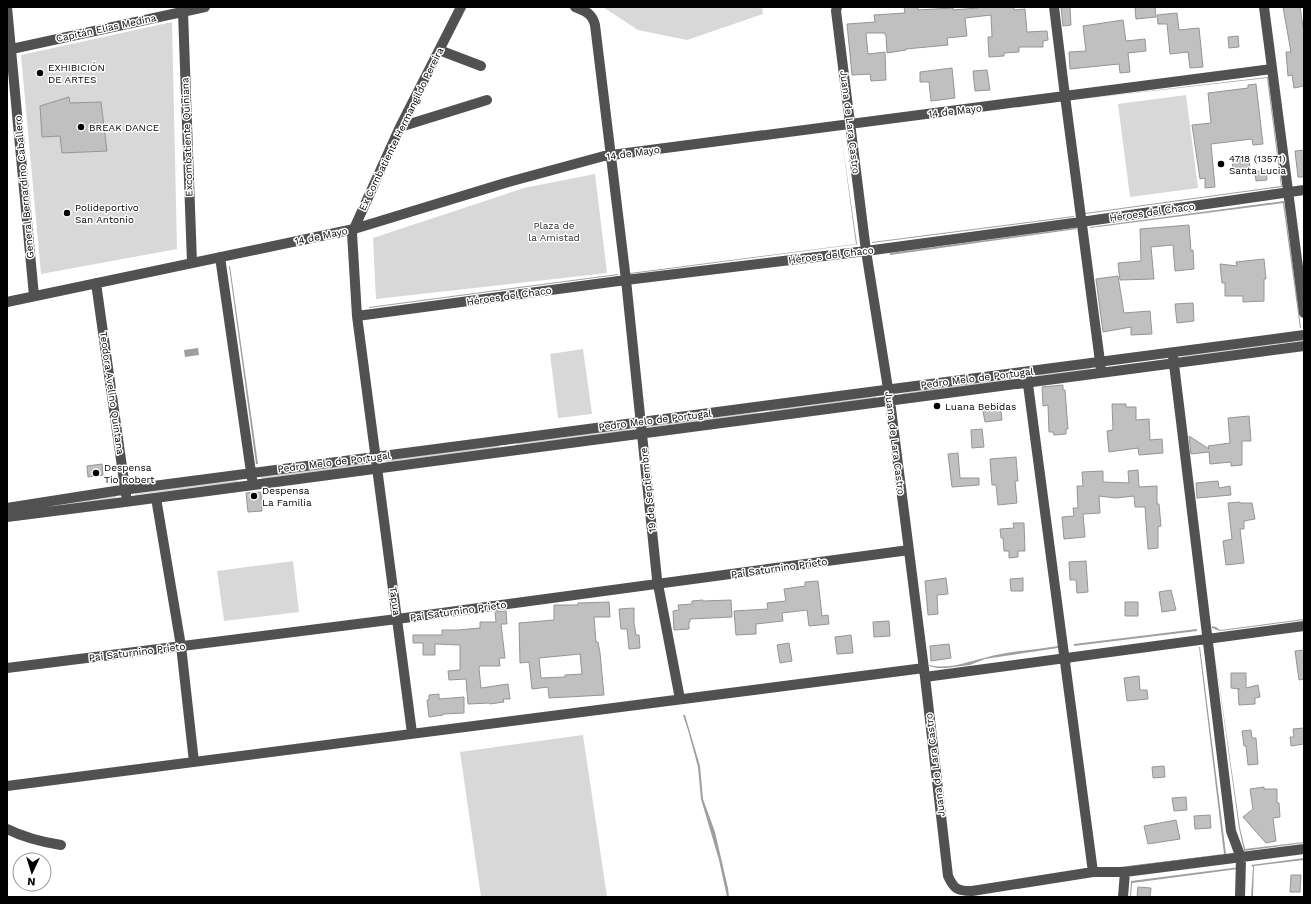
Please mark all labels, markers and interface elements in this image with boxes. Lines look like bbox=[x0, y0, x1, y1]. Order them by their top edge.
street label: Capitán Elias Medina bbox=[55, 12, 158, 44]
street label: Ex Combatiente Hermangildo Pereira bbox=[357, 45, 446, 212]
place label: EXHIBICIÓN DE ARTES bbox=[48, 62, 105, 85]
marker: EXHIBICIÓN DE ARTES bbox=[35, 68, 45, 78]
street label: Juana de Lara Castro bbox=[838, 70, 862, 174]
street label: Excombatiente Quiniana bbox=[179, 77, 195, 197]
street label: 14 de Mayo bbox=[928, 102, 982, 120]
street label: General Bernardino Caballero bbox=[12, 115, 36, 259]
marker: BREAK DANCE bbox=[76, 122, 86, 132]
place label: BREAK DANCE bbox=[89, 122, 159, 133]
street label: 14 de Mayo bbox=[606, 144, 660, 162]
place label: 4718 (13571) Santa Lucia bbox=[1229, 153, 1286, 176]
marker: 4718 (13571) Santa Lucia bbox=[1216, 159, 1226, 169]
street label: Héroes del Chaco bbox=[1109, 201, 1195, 223]
place label: Polideportivo San Antonio bbox=[75, 202, 139, 225]
marker: Polideportivo San Antonio bbox=[62, 208, 72, 218]
park label: Plaza de la Amistad bbox=[528, 220, 580, 243]
street label: 14 de Mayo bbox=[293, 225, 349, 247]
street label: Héroes del Chaco bbox=[788, 244, 874, 266]
street label: Héroes del Chaco bbox=[466, 285, 552, 307]
street label: Teodora Avelino Quintana bbox=[98, 331, 126, 456]
street label: Pedro Melo de Portugal bbox=[920, 366, 1034, 390]
street label: Juana de Lara Castro bbox=[883, 391, 907, 495]
marker: Luana Bebidas bbox=[932, 401, 942, 411]
place label: Luana Bebidas bbox=[945, 401, 1016, 412]
street label: Pedro Melo de Portugal bbox=[598, 408, 712, 432]
street label: 19 de Septiembre bbox=[638, 447, 658, 533]
street label: Pedro Melo de Portugal bbox=[277, 450, 391, 474]
place label: Despensa Tio Robert bbox=[104, 462, 155, 485]
marker: Despensa Tio Robert bbox=[91, 468, 101, 478]
place label: Despensa La Familia bbox=[262, 485, 312, 508]
marker: Despensa La Familia bbox=[249, 491, 259, 501]
street label: Pai Saturnino Prieto bbox=[730, 556, 828, 580]
street label: Tapua bbox=[388, 586, 402, 616]
street label: Pai Saturnino Prieto bbox=[409, 599, 507, 623]
street label: Pai Saturnino Prieto bbox=[88, 641, 186, 663]
street label: Juana de Lara Castro bbox=[923, 713, 947, 817]
north arrow bbox=[12, 852, 52, 892]
text: N bbox=[27, 875, 36, 888]

